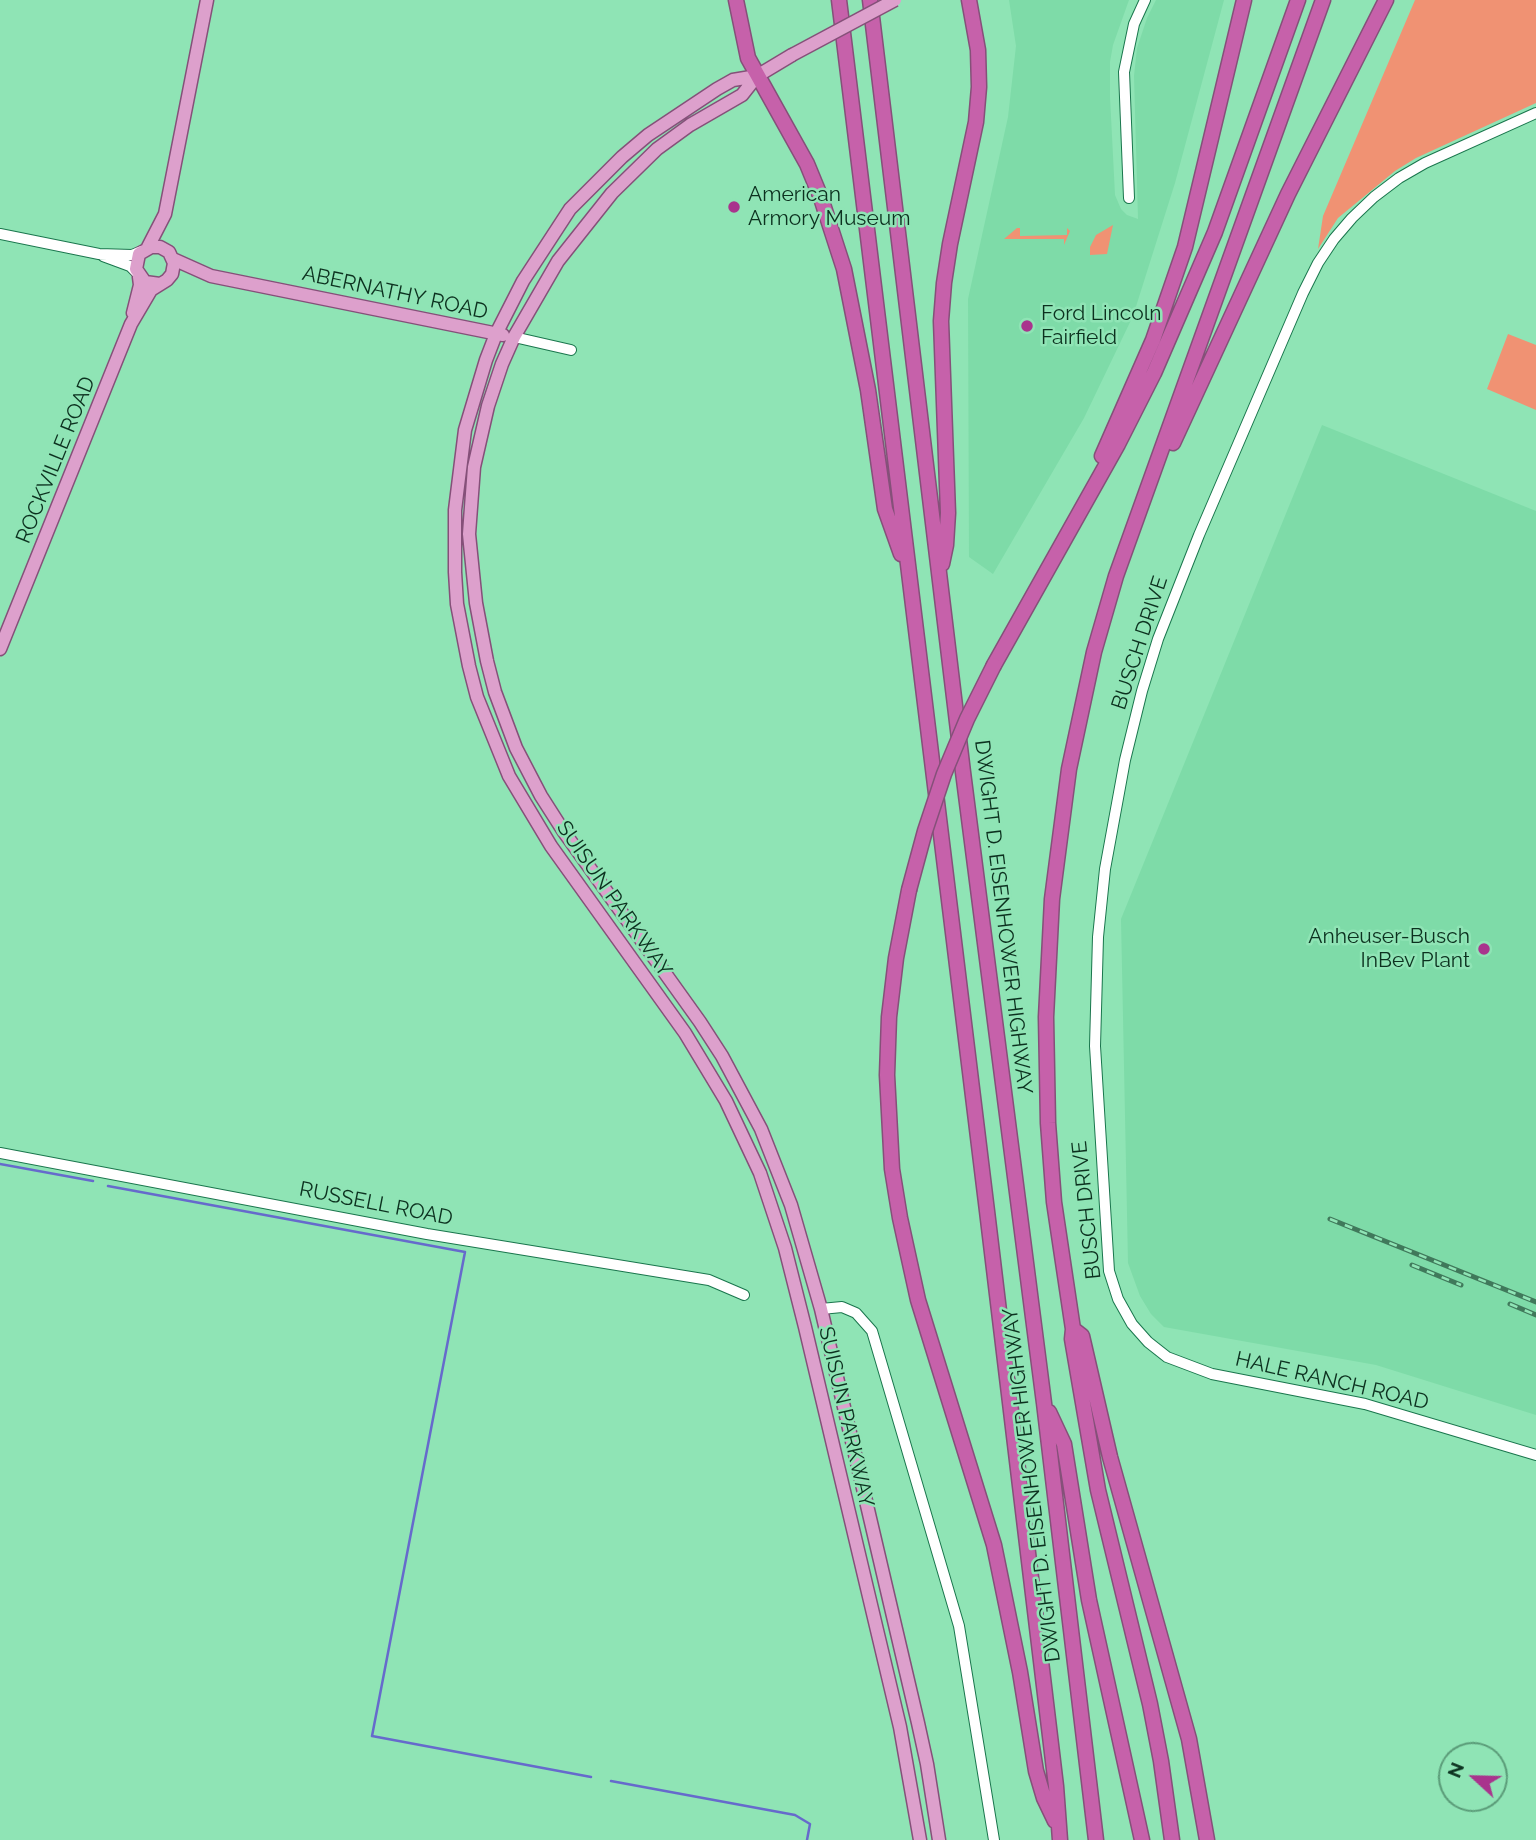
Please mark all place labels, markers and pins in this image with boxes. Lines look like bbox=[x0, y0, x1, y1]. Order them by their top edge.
place label: American Armory Museum bbox=[748, 182, 911, 232]
marker: American Armory Museum bbox=[726, 199, 742, 215]
place label: Ford Lincoln Fairfield bbox=[1041, 301, 1162, 351]
marker: Ford Lincoln Fairfield bbox=[1019, 318, 1035, 334]
place label: Anheuser-Busch InBev Plant bbox=[1308, 924, 1470, 974]
marker: Anheuser-Busch InBev Plant bbox=[1476, 941, 1492, 957]

